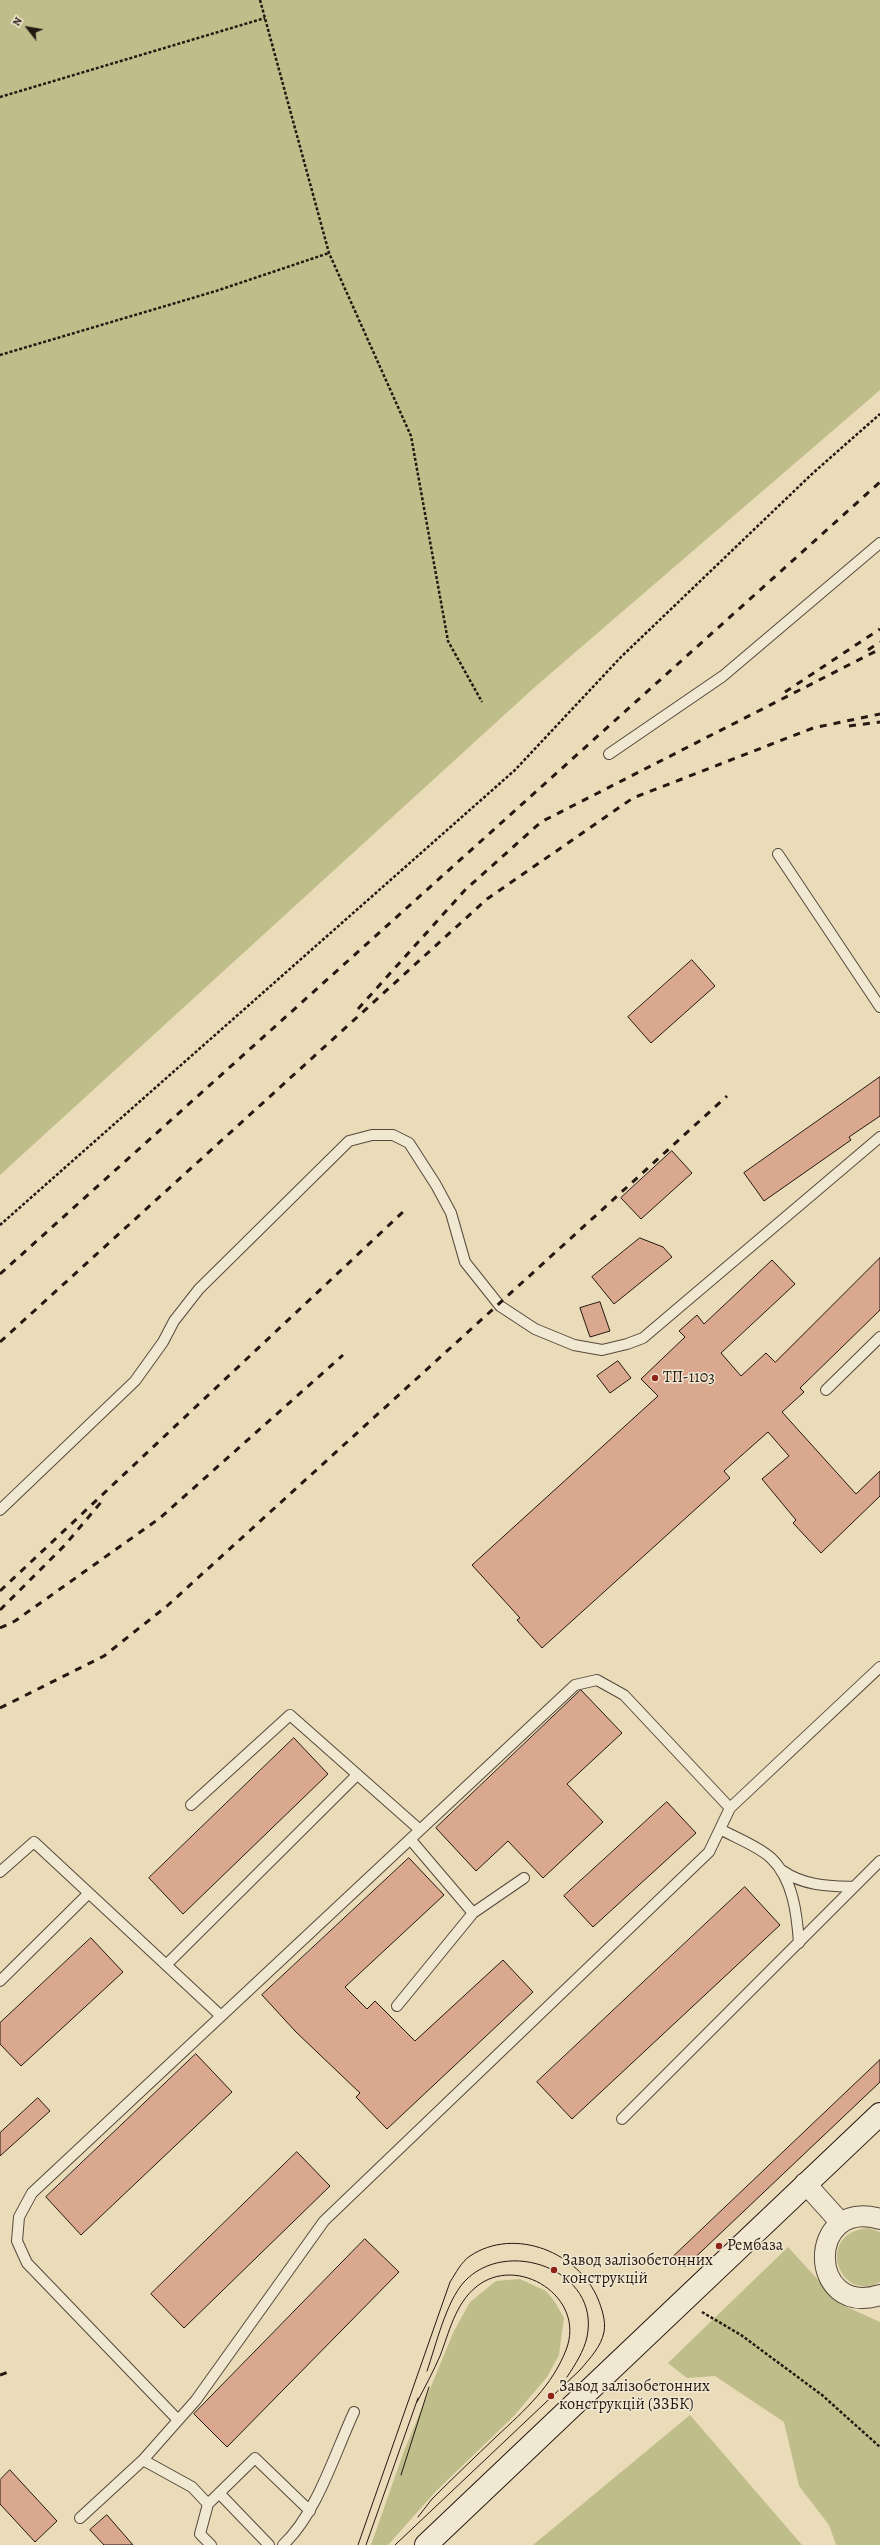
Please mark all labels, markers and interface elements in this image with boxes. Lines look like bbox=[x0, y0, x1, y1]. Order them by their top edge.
north arrow bbox=[8, 8, 48, 48]
text: N bbox=[9, 14, 26, 29]
place label: ТП-1103 bbox=[663, 1368, 715, 1388]
marker: ТП-1103 bbox=[650, 1373, 660, 1383]
place label: Рембаза bbox=[727, 2236, 783, 2256]
marker: Рембаза bbox=[714, 2241, 724, 2251]
place label: Завод залізобетонних конструкцій bbox=[562, 2251, 713, 2289]
marker: Завод залізобетонних конструкцій bbox=[549, 2265, 559, 2275]
place label: Завод залізобетонних конструкцій (ЗЗБК) bbox=[559, 2377, 710, 2415]
marker: Завод залізобетонних конструкцій (ЗЗБК) bbox=[546, 2391, 556, 2401]

